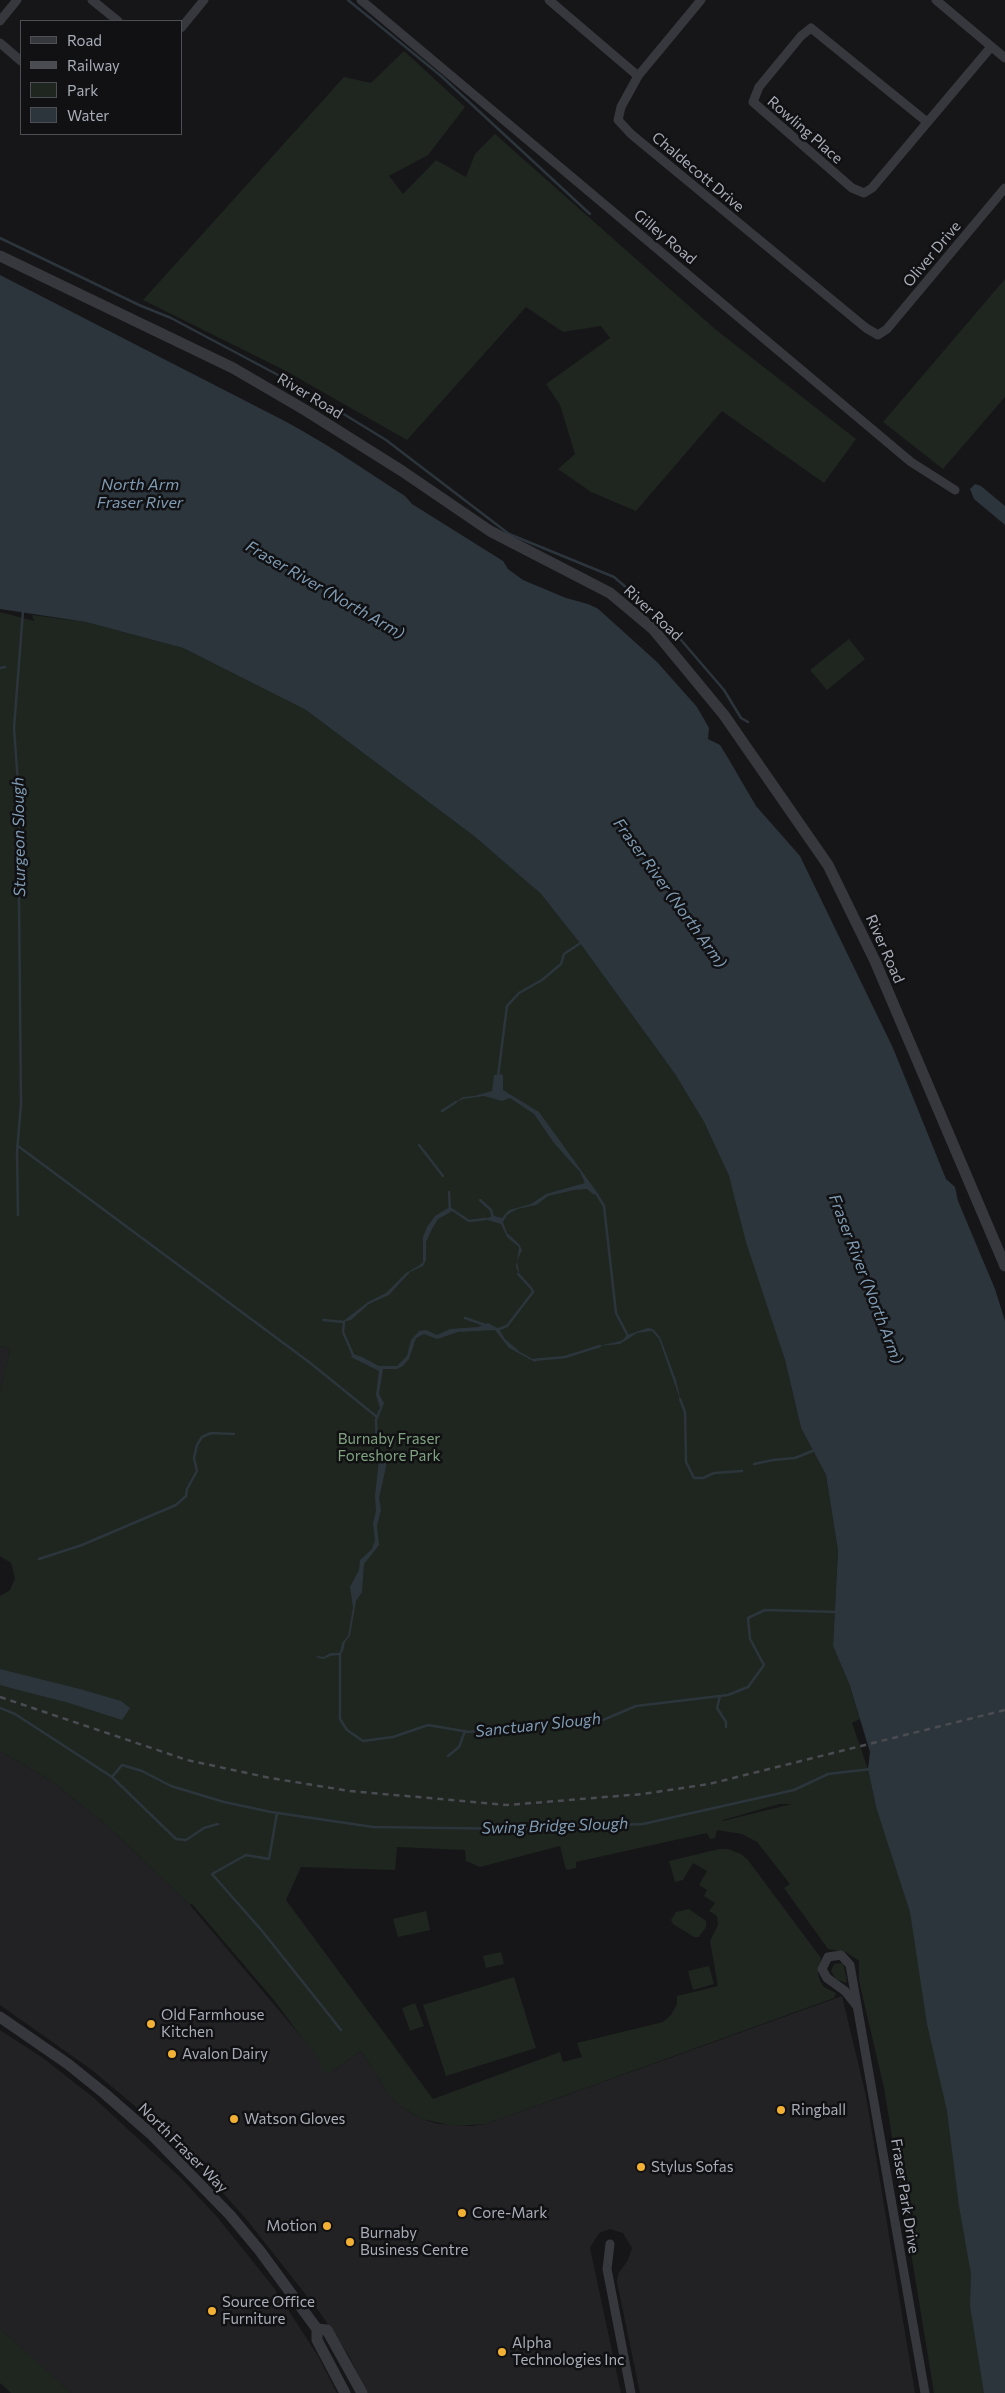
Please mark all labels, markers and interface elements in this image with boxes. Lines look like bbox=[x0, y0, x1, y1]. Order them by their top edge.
legend bbox=[20, 20, 182, 135]
text: Road bbox=[67, 31, 102, 49]
text: Railway bbox=[67, 56, 120, 74]
text: Park bbox=[67, 81, 98, 99]
street label: Rowling Place bbox=[764, 92, 846, 168]
text: Water bbox=[67, 106, 109, 124]
street label: Chaldecott Drive bbox=[648, 128, 748, 216]
street label: Gilley Road bbox=[630, 206, 700, 268]
street label: Oliver Drive bbox=[899, 217, 965, 291]
street label: River Road bbox=[274, 369, 346, 423]
water label: North Arm Fraser River bbox=[97, 475, 183, 513]
water label: Fraser River (North Arm) bbox=[242, 537, 408, 643]
street label: River Road bbox=[620, 581, 686, 645]
water label: Sturgeon Slough bbox=[8, 777, 30, 897]
water label: Fraser River (North Arm) bbox=[609, 815, 731, 971]
street label: River Road bbox=[862, 912, 908, 986]
water label: Fraser River (North Arm) bbox=[825, 1192, 907, 1366]
park label: Burnaby Fraser Foreshore Park bbox=[337, 1430, 441, 1465]
water label: Sanctuary Slough bbox=[474, 1709, 602, 1741]
water label: Swing Bridge Slough bbox=[481, 1814, 629, 1838]
place label: Old Farmhouse Kitchen bbox=[161, 2006, 264, 2041]
marker: Old Farmhouse Kitchen bbox=[145, 2018, 157, 2030]
place label: Avalon Dairy bbox=[182, 2045, 268, 2063]
marker: Avalon Dairy bbox=[166, 2048, 178, 2060]
street label: North Fraser Way bbox=[134, 2099, 232, 2197]
place label: Ringball bbox=[791, 2101, 846, 2119]
marker: Ringball bbox=[775, 2104, 787, 2116]
place label: Watson Gloves bbox=[244, 2110, 345, 2128]
marker: Watson Gloves bbox=[228, 2113, 240, 2125]
street label: Fraser Park Drive bbox=[887, 2137, 923, 2255]
place label: Stylus Sofas bbox=[651, 2158, 734, 2176]
marker: Stylus Sofas bbox=[635, 2161, 647, 2173]
place label: Core-Mark bbox=[472, 2204, 547, 2222]
marker: Core-Mark bbox=[456, 2207, 468, 2219]
place label: Motion bbox=[266, 2217, 317, 2235]
marker: Motion bbox=[321, 2220, 333, 2232]
place label: Burnaby Business Centre bbox=[360, 2224, 468, 2259]
marker: Burnaby Business Centre bbox=[344, 2236, 356, 2248]
place label: Source Office Furniture bbox=[222, 2293, 315, 2328]
marker: Source Office Furniture bbox=[206, 2305, 218, 2317]
place label: Alpha Technologies Inc bbox=[512, 2334, 625, 2369]
marker: Alpha Technologies Inc bbox=[496, 2346, 508, 2358]

